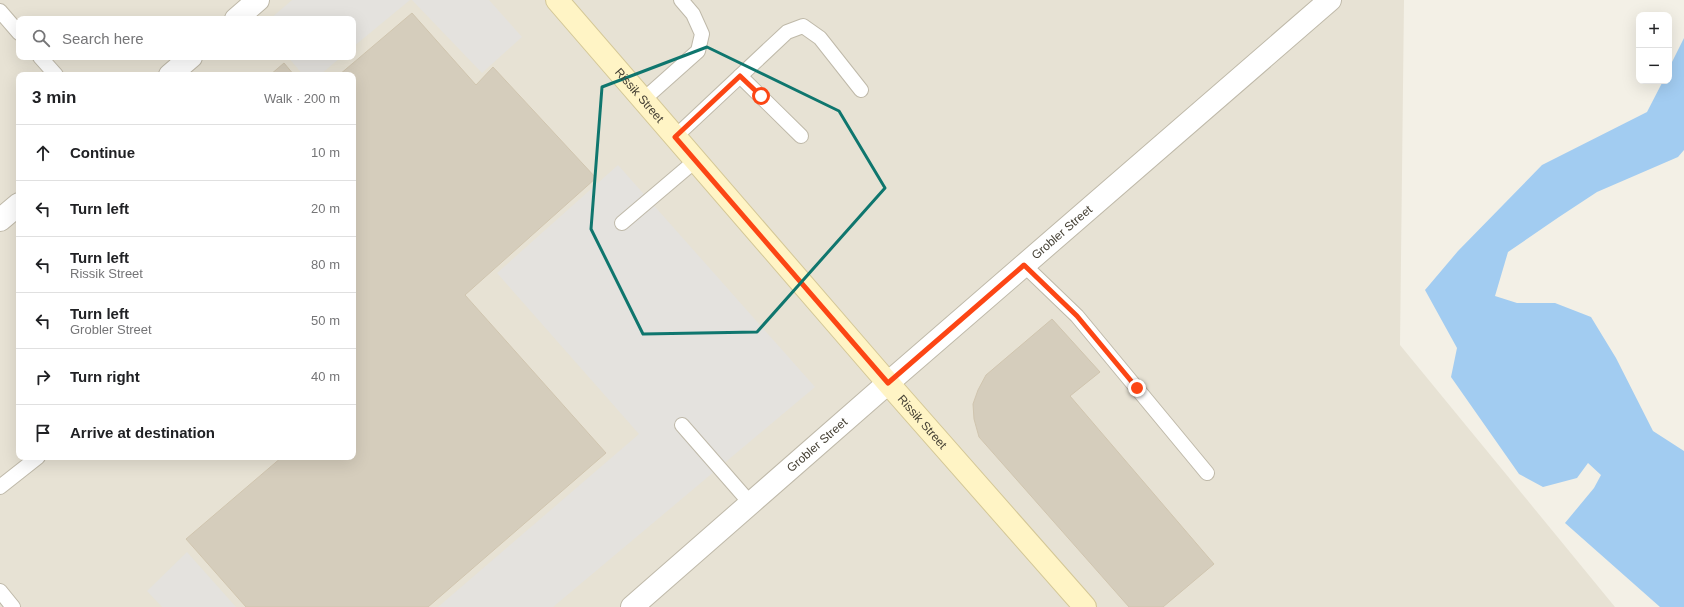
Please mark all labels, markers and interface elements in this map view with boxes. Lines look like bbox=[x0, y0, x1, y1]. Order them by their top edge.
map controls bbox=[1636, 12, 1672, 84]
button: + bbox=[1636, 12, 1672, 48]
search box bbox=[16, 16, 356, 60]
icon: search bbox=[30, 27, 52, 49]
text: Search here bbox=[62, 30, 144, 47]
button: − bbox=[1636, 48, 1672, 84]
street label: Rissik Street bbox=[612, 65, 667, 126]
route start bbox=[752, 87, 770, 105]
text: 3 min bbox=[32, 88, 76, 107]
text: Walk · 200 m bbox=[264, 91, 340, 106]
icon: ahead bbox=[32, 142, 54, 164]
text: Continue bbox=[70, 144, 135, 161]
text: 10 m bbox=[311, 145, 340, 160]
icon: left bbox=[32, 198, 54, 220]
text: Turn left bbox=[70, 200, 129, 217]
text: 20 m bbox=[311, 201, 340, 216]
street label: Grobler Street bbox=[1029, 202, 1095, 262]
text: Turn left bbox=[70, 249, 129, 266]
icon: left bbox=[32, 254, 54, 276]
text: 80 m bbox=[311, 257, 340, 272]
text: Rissik Street bbox=[70, 266, 143, 281]
text: Turn left bbox=[70, 305, 129, 322]
icon: left bbox=[32, 310, 54, 332]
text: 50 m bbox=[311, 313, 340, 328]
text: Grobler Street bbox=[70, 322, 152, 337]
icon: right bbox=[32, 366, 54, 388]
text: Turn right bbox=[70, 368, 140, 385]
text: 40 m bbox=[311, 369, 340, 384]
route end bbox=[1128, 379, 1146, 397]
street label: Rissik Street bbox=[895, 392, 950, 452]
street label: Grobler Street bbox=[784, 414, 851, 475]
icon: arrive bbox=[32, 422, 54, 444]
text: Arrive at destination bbox=[70, 424, 215, 441]

